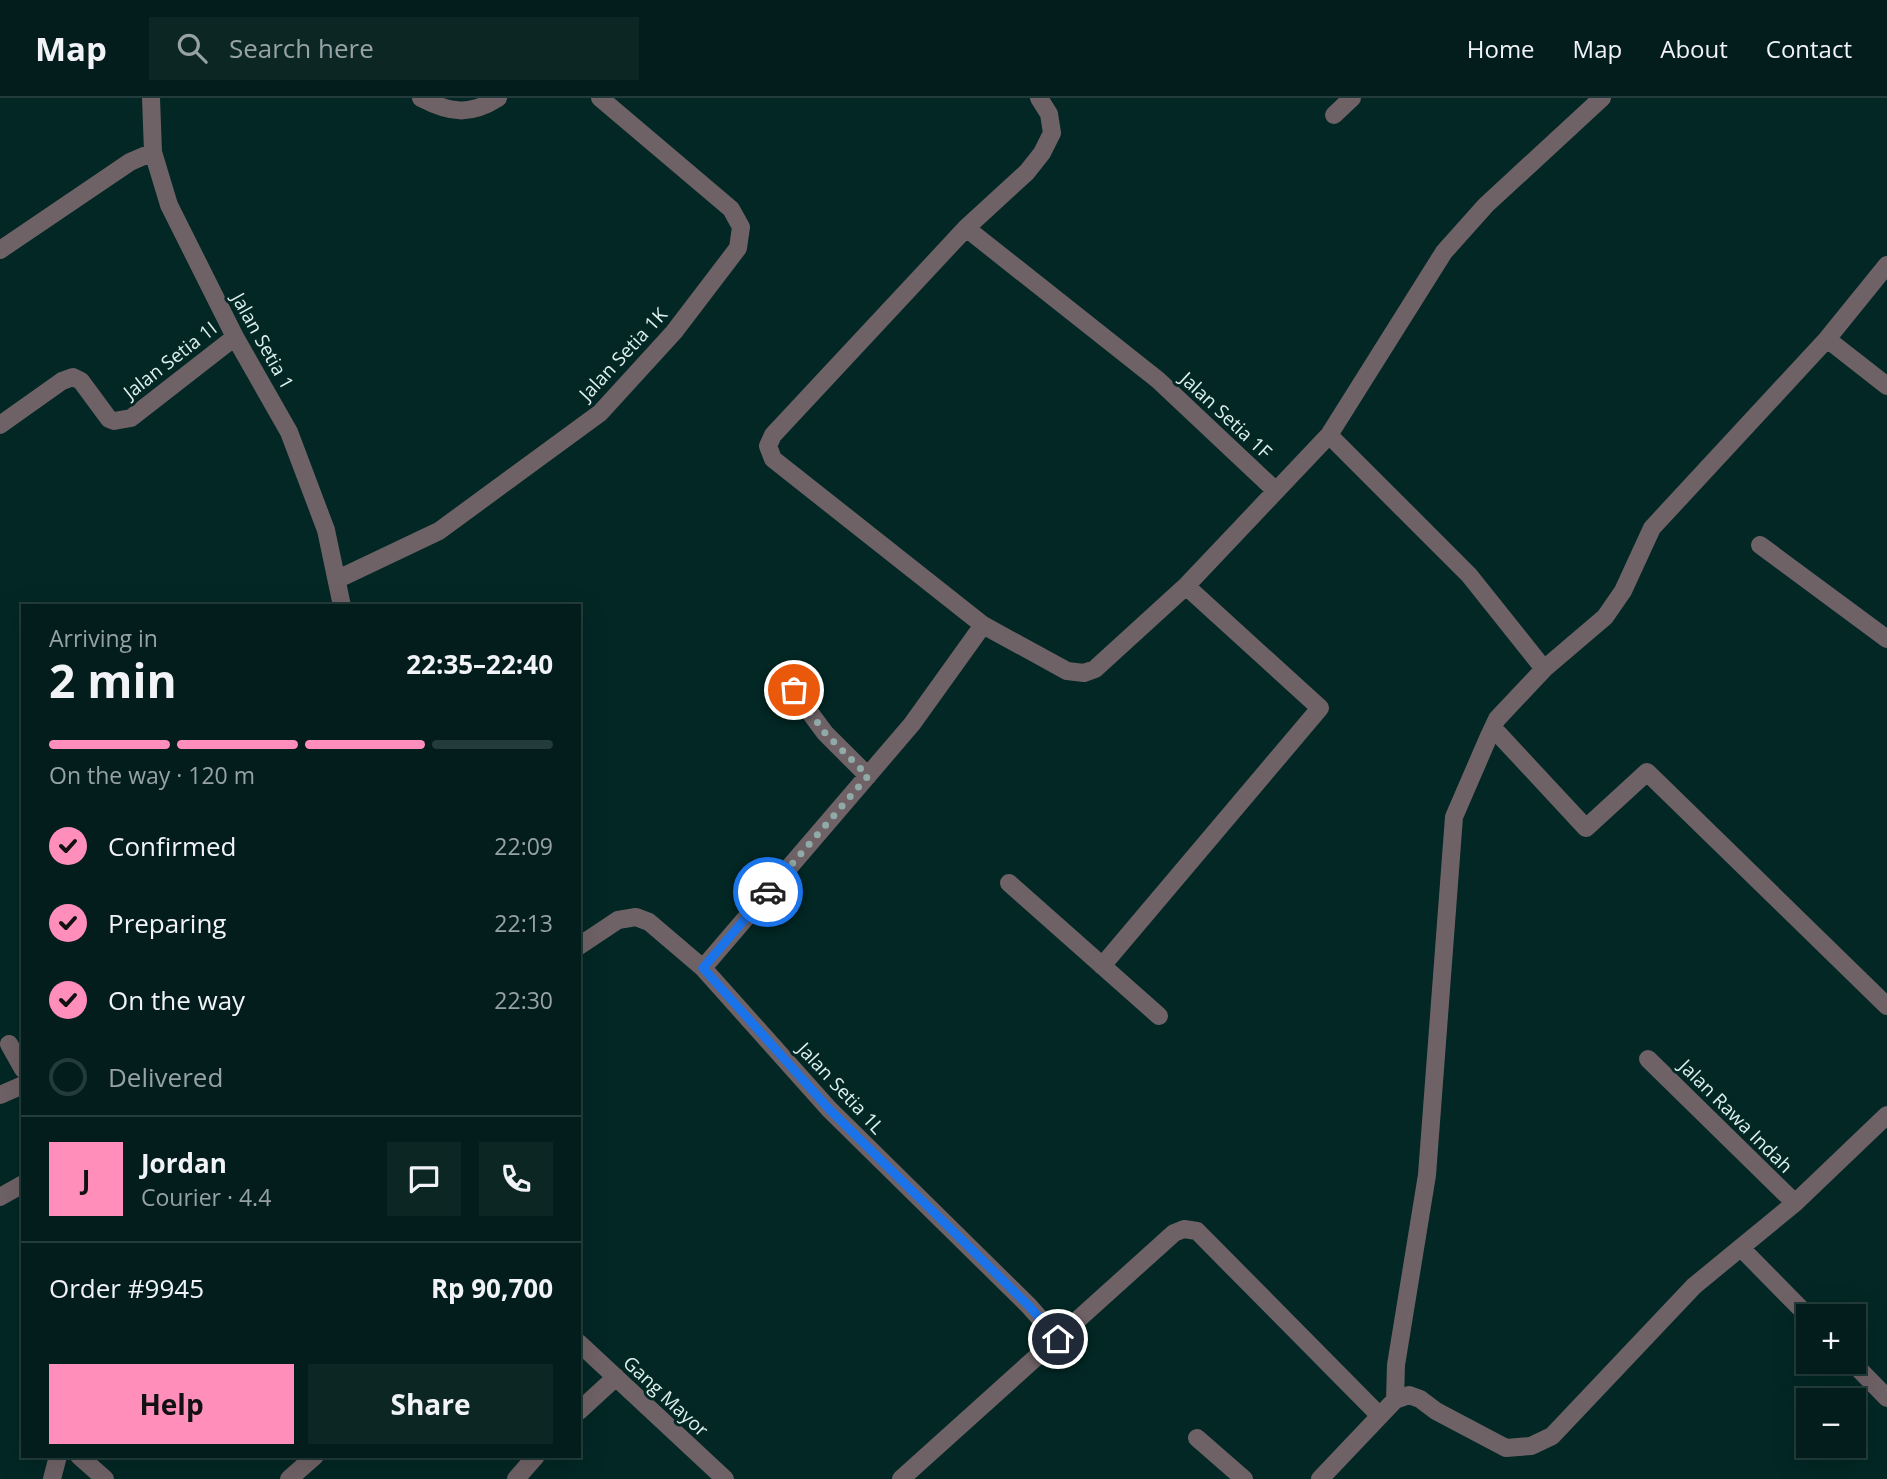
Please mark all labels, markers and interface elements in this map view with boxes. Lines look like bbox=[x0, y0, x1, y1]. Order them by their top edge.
search box bbox=[149, 17, 639, 80]
text: Map bbox=[35, 26, 107, 71]
icon: search bbox=[173, 29, 211, 67]
text: Search here bbox=[229, 30, 374, 66]
text: Home bbox=[1467, 32, 1535, 65]
text: Map bbox=[1573, 32, 1622, 65]
text: About bbox=[1660, 32, 1728, 65]
text: Contact bbox=[1766, 32, 1852, 65]
street label: Jalan Setia 1 bbox=[225, 286, 300, 394]
street label: Jalan Setia 1K bbox=[572, 302, 673, 408]
street label: Jalan Setia 1I bbox=[116, 315, 222, 406]
street label: Jalan Setia 1F bbox=[1173, 364, 1278, 464]
text: Arriving in bbox=[49, 622, 158, 654]
text: 22:35–22:40 bbox=[406, 646, 553, 682]
text: 2 min bbox=[49, 649, 177, 711]
pin bbox=[764, 660, 824, 720]
icon: bag bbox=[775, 671, 813, 709]
text: On the way · 120 m bbox=[49, 759, 255, 791]
icon: check bbox=[49, 827, 87, 865]
text: Confirmed bbox=[108, 828, 236, 864]
text: 22:09 bbox=[494, 830, 553, 862]
courier bbox=[733, 857, 803, 927]
icon: car bbox=[749, 873, 787, 911]
icon: check bbox=[49, 904, 87, 942]
text: Preparing bbox=[108, 905, 226, 941]
text: 22:13 bbox=[494, 907, 553, 939]
icon: check bbox=[49, 981, 87, 1019]
text: On the way bbox=[108, 982, 245, 1018]
text: 22:30 bbox=[494, 984, 553, 1016]
street label: Jalan Setia 1L bbox=[790, 1035, 890, 1140]
street label: Jalan Rawa Indah bbox=[1672, 1052, 1799, 1179]
text: Delivered bbox=[108, 1059, 223, 1095]
button: chat bbox=[387, 1142, 461, 1216]
button: phone bbox=[479, 1142, 553, 1216]
text: Jordan bbox=[141, 1145, 227, 1181]
text: J bbox=[82, 1161, 90, 1197]
text: Courier · 4.4 bbox=[141, 1181, 271, 1213]
text: Order #9945 bbox=[49, 1270, 204, 1306]
text: Rp 90,700 bbox=[431, 1270, 553, 1306]
map controls bbox=[1796, 1304, 1866, 1458]
button: + bbox=[1796, 1304, 1866, 1374]
pin bbox=[1028, 1309, 1088, 1369]
icon: home bbox=[1039, 1320, 1077, 1358]
street label: Gang Mayor bbox=[618, 1350, 714, 1442]
button: Help bbox=[49, 1364, 294, 1444]
button: Share bbox=[308, 1364, 553, 1444]
button: − bbox=[1796, 1388, 1866, 1458]

